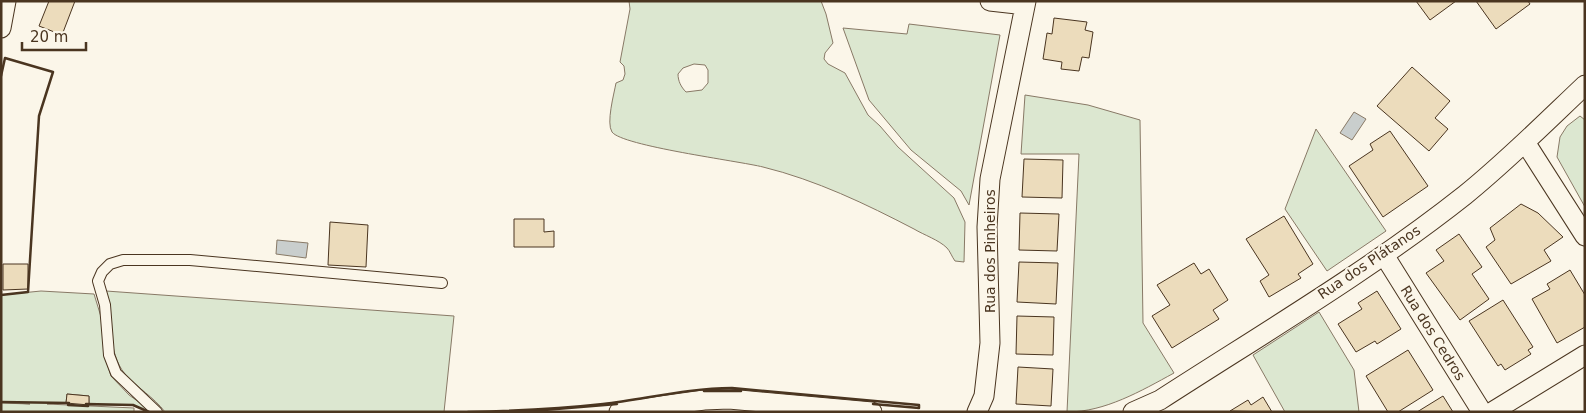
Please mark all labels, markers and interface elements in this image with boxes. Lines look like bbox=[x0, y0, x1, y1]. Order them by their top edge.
scale bar bbox=[22, 20, 86, 52]
text: 20 m bbox=[30, 28, 68, 46]
street label: Rua dos Pinheiros bbox=[982, 189, 998, 313]
street label: Rua dos Plátanos bbox=[1315, 222, 1423, 302]
street label: Rua dos Cedros bbox=[1397, 283, 1469, 383]

